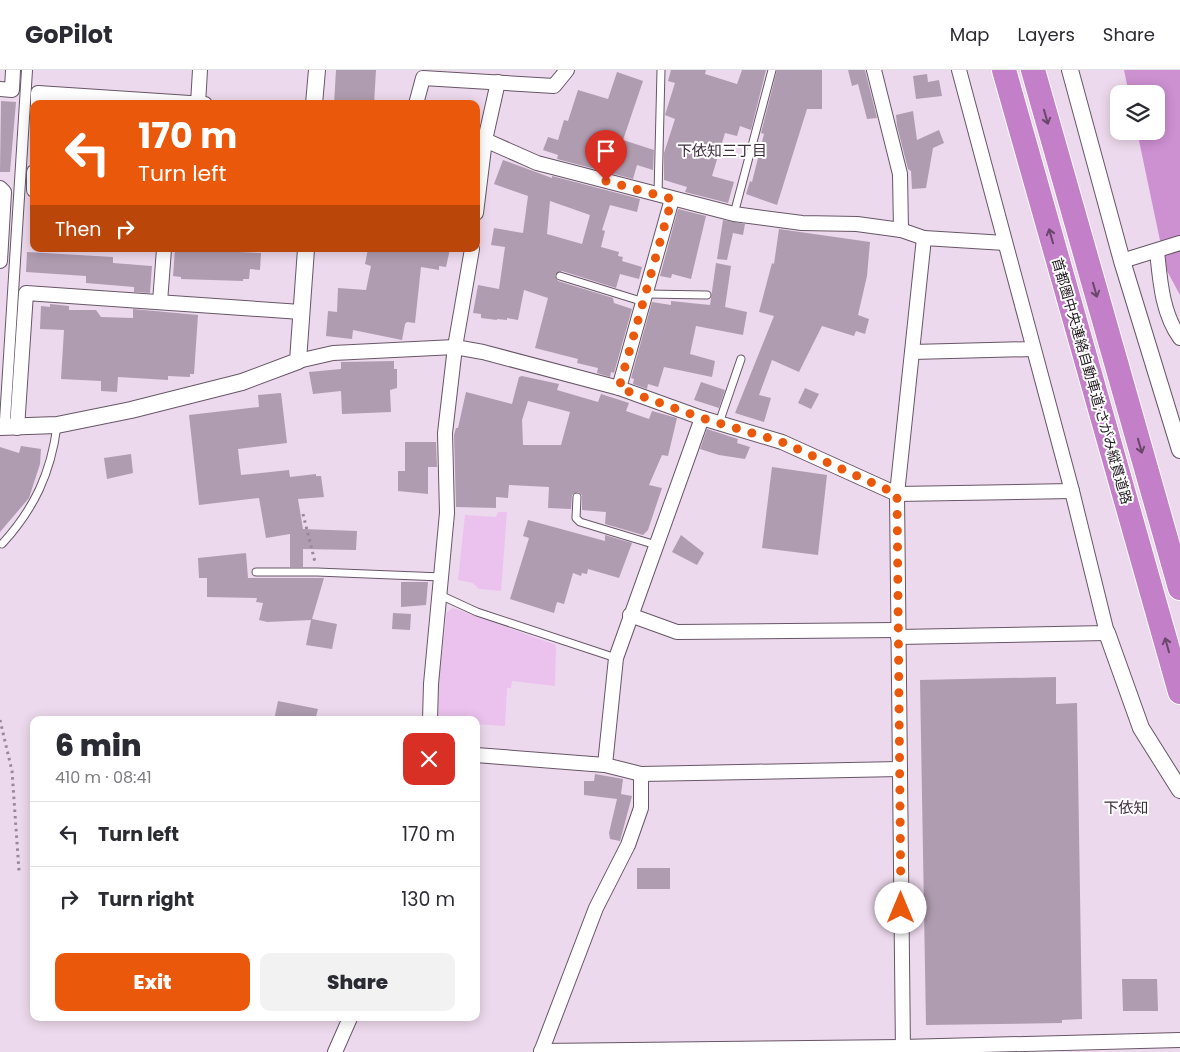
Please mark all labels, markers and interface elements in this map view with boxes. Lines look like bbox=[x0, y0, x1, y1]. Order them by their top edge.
text: GoPilot bbox=[25, 18, 113, 51]
text: Map bbox=[950, 22, 990, 47]
text: Layers bbox=[1018, 22, 1075, 47]
text: Share bbox=[1103, 22, 1155, 47]
map controls bbox=[1110, 85, 1165, 140]
button: layers bbox=[1110, 85, 1165, 140]
one-way arrow bbox=[1042, 108, 1052, 124]
text: 170 m bbox=[138, 111, 237, 160]
icon: left bbox=[55, 120, 120, 185]
pin bbox=[585, 130, 627, 181]
icon: arrive bbox=[592, 137, 620, 165]
district label: 下依知三丁目 bbox=[677, 140, 767, 161]
text: Turn left bbox=[138, 158, 226, 189]
icon: right bbox=[111, 215, 139, 243]
text: Then bbox=[55, 216, 101, 243]
one-way arrow bbox=[1046, 228, 1055, 244]
street label: 首都圏中央連絡自動車道;さがみ縦貫道路 bbox=[1047, 255, 1137, 507]
one-way arrow bbox=[1091, 282, 1101, 298]
one-way arrow bbox=[1136, 438, 1145, 454]
one-way arrow bbox=[1161, 637, 1171, 653]
text: 6 min bbox=[55, 724, 142, 767]
button: close bbox=[403, 733, 455, 785]
text: 410 m · 08:41 bbox=[55, 766, 152, 789]
district label: 下依知 bbox=[1103, 797, 1149, 818]
icon: left bbox=[55, 820, 83, 848]
text: Turn left bbox=[98, 821, 179, 848]
text: 170 m bbox=[402, 821, 455, 848]
position arrow bbox=[874, 881, 926, 933]
icon: right bbox=[55, 885, 83, 913]
text: Turn right bbox=[98, 886, 194, 913]
text: 130 m bbox=[401, 886, 455, 913]
button: Exit bbox=[55, 953, 250, 1011]
button: Share bbox=[260, 953, 455, 1011]

